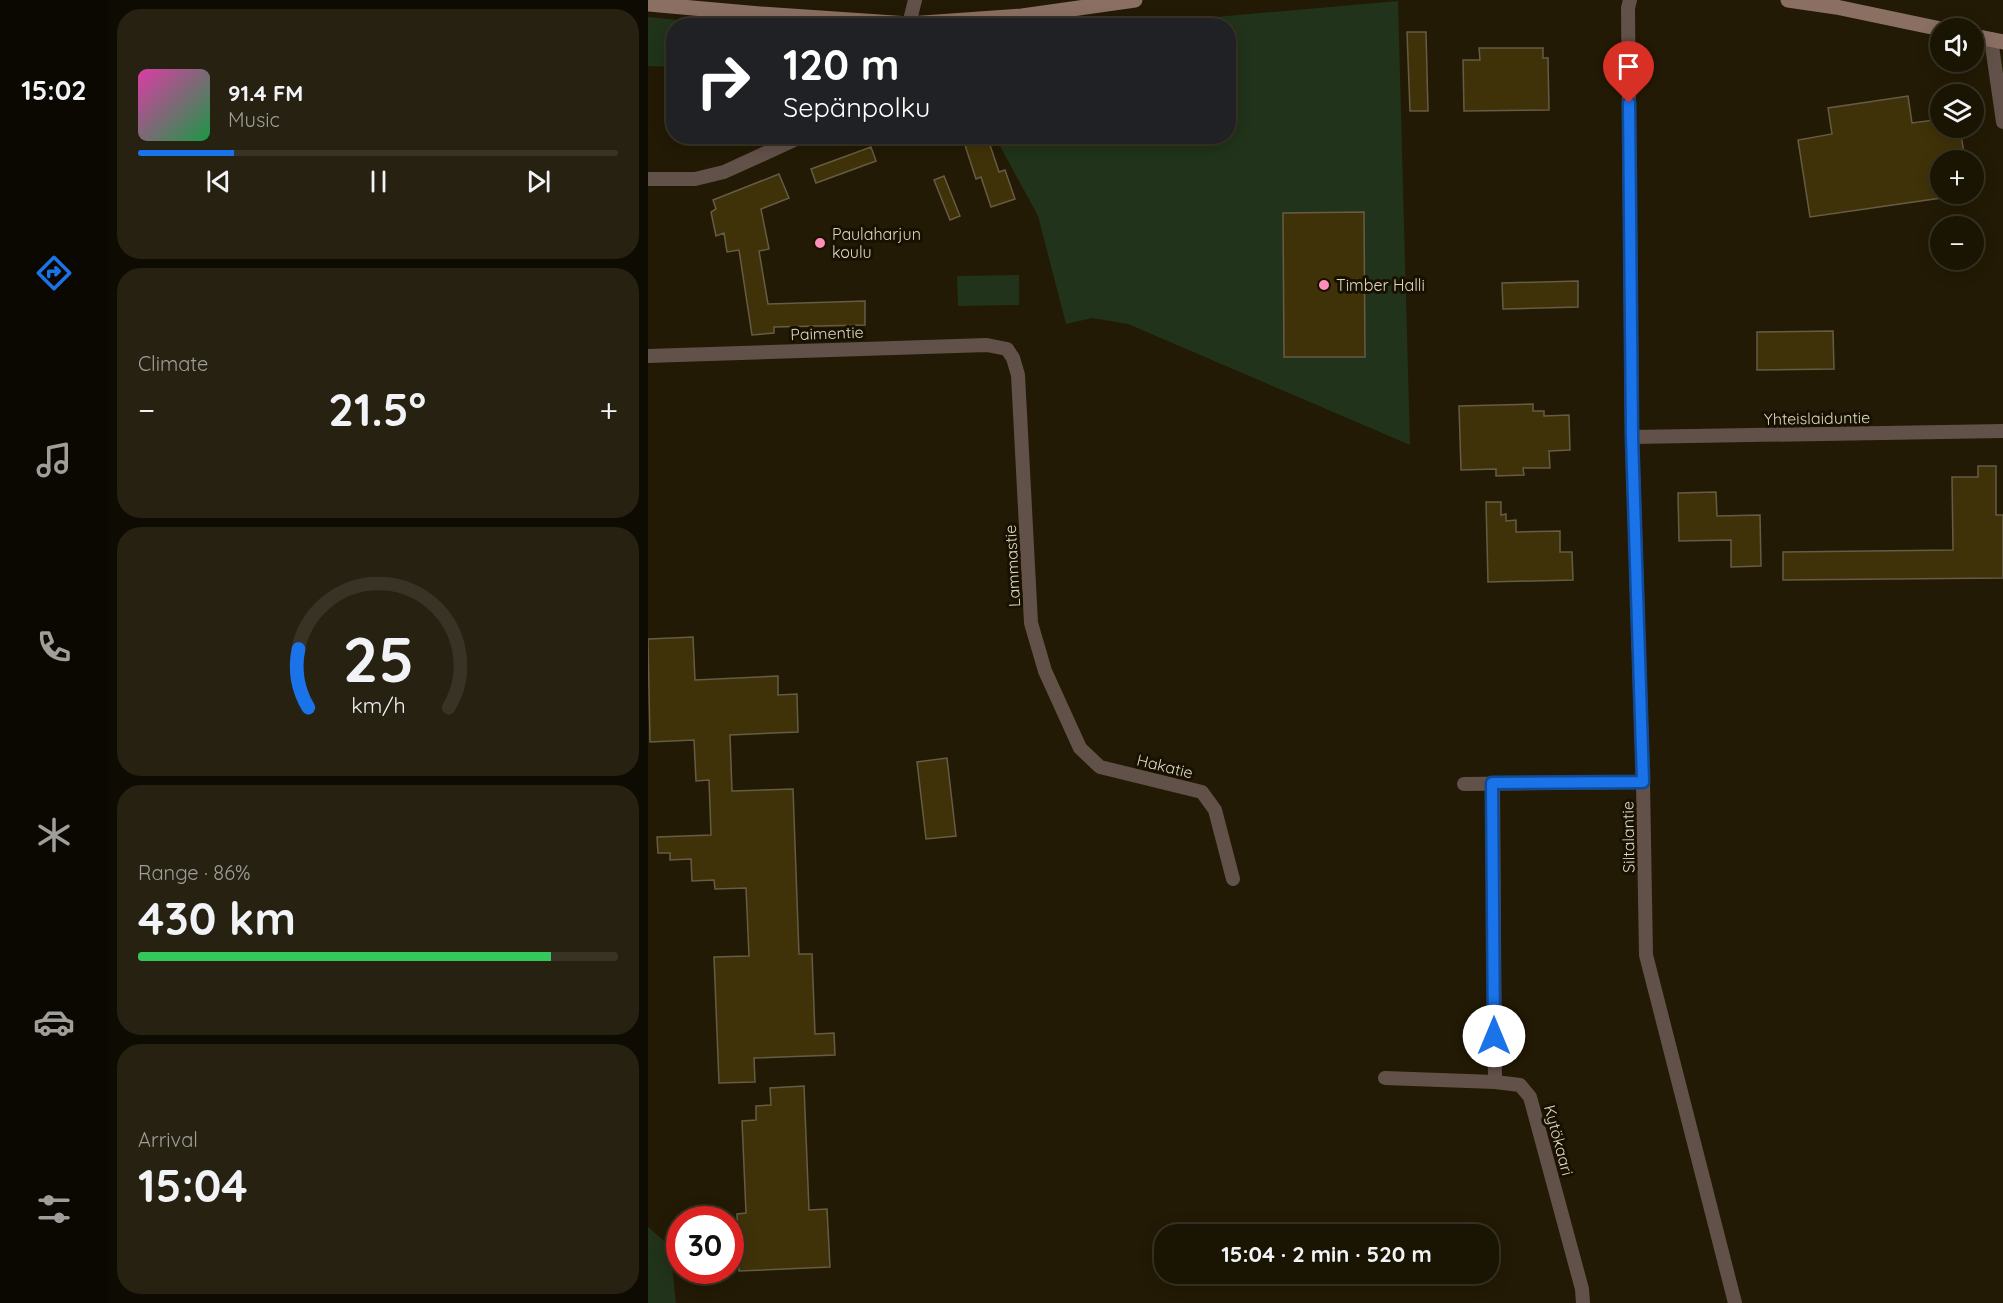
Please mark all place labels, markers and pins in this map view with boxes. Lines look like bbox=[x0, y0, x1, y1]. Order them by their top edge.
pin bbox=[1603, 41, 1654, 103]
place label: Paulaharjun koulu bbox=[832, 224, 921, 262]
marker: Paulaharjun koulu bbox=[813, 236, 827, 250]
place label: Timber Halli bbox=[1336, 275, 1425, 295]
marker: Timber Halli bbox=[1317, 278, 1331, 292]

